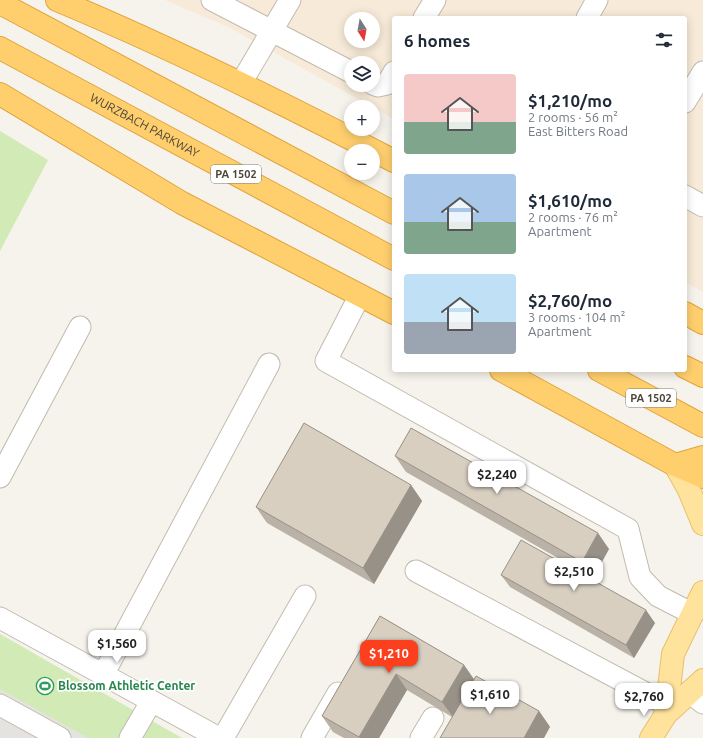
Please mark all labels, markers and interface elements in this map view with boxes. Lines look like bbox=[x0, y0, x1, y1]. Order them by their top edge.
north arrow bbox=[344, 12, 380, 48]
map controls bbox=[344, 12, 380, 180]
icon: filters bbox=[653, 29, 675, 51]
text: 6 homes bbox=[404, 31, 470, 50]
button: layers bbox=[344, 56, 380, 92]
street label: WURZBACH PARKWAY bbox=[88, 90, 202, 159]
icon: home bbox=[436, 90, 484, 138]
text: $1,210/mo bbox=[528, 91, 612, 110]
button: + bbox=[344, 100, 380, 136]
text: 2 rooms · 56 m² bbox=[528, 110, 618, 124]
text: East Bitters Road bbox=[528, 124, 628, 138]
button: − bbox=[344, 144, 380, 180]
road number: PA 1502 bbox=[211, 165, 261, 183]
icon: home bbox=[436, 190, 484, 238]
text: $1,610/mo bbox=[528, 191, 612, 210]
text: 2 rooms · 76 m² bbox=[528, 210, 618, 224]
text: Apartment bbox=[528, 224, 592, 238]
icon: home bbox=[436, 290, 484, 338]
text: $2,760/mo bbox=[528, 291, 612, 310]
text: 3 rooms · 104 m² bbox=[528, 310, 625, 324]
text: Apartment bbox=[528, 324, 592, 338]
road number: PA 1502 bbox=[626, 389, 676, 407]
pin: $2,240 bbox=[464, 461, 530, 495]
text: $2,240 bbox=[477, 467, 517, 481]
pin: $2,510 bbox=[541, 558, 607, 592]
text: $2,510 bbox=[554, 564, 594, 578]
pin: $1,560 bbox=[84, 630, 150, 664]
text: $1,560 bbox=[97, 636, 137, 650]
pin: $1,210 bbox=[356, 640, 422, 674]
text: $1,210 bbox=[369, 646, 409, 660]
sports icon: Blossom Athletic Center bbox=[35, 676, 55, 696]
place label: Blossom Athletic Center bbox=[58, 679, 195, 692]
pin: $1,610 bbox=[457, 681, 523, 715]
pin: $2,760 bbox=[611, 683, 677, 717]
text: $1,610 bbox=[470, 687, 510, 701]
text: $2,760 bbox=[624, 689, 664, 703]

